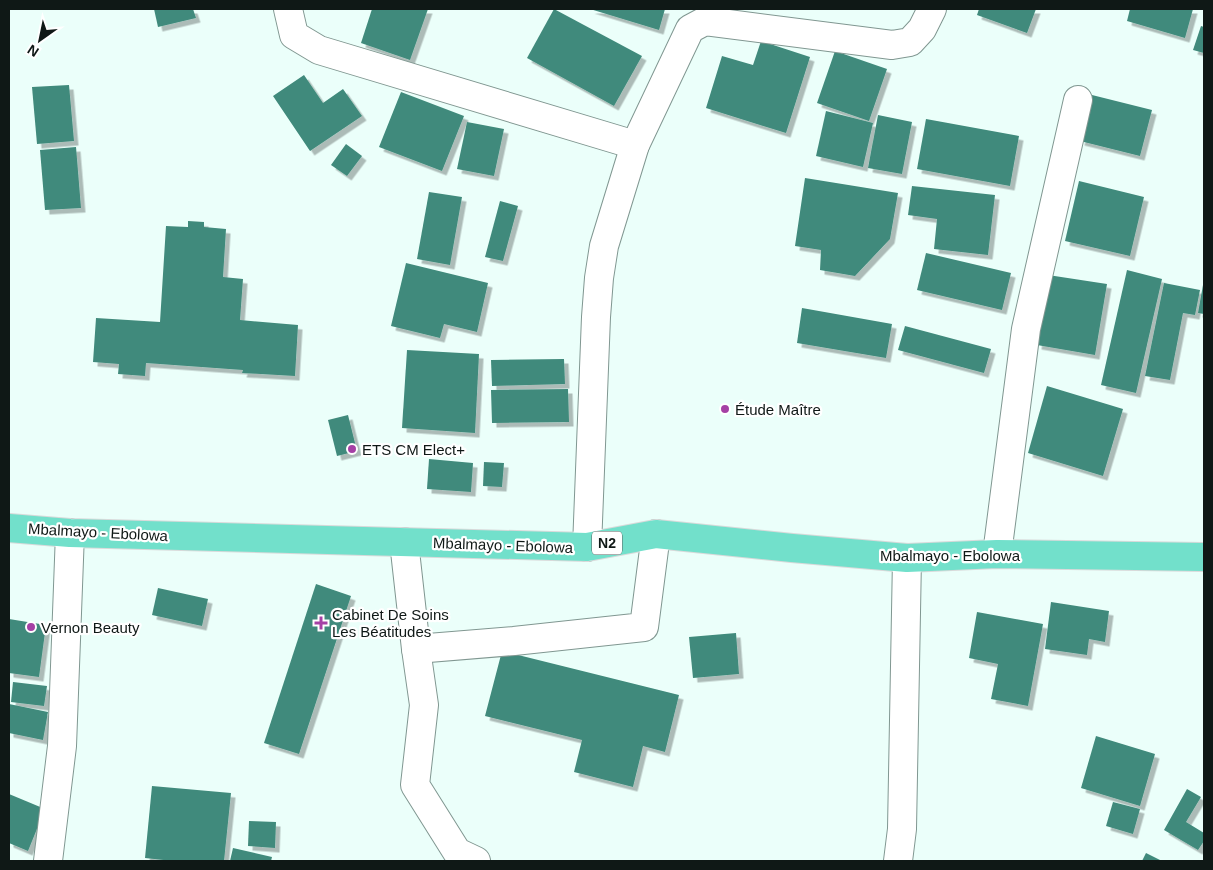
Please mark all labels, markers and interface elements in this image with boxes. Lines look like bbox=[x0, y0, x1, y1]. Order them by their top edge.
north arrow bbox=[15, 15, 65, 65]
text: N bbox=[24, 41, 42, 60]
place label: Étude Maître bbox=[735, 401, 821, 418]
marker: Étude Maître bbox=[719, 403, 731, 415]
place label: ETS CM Elect+ bbox=[362, 441, 465, 458]
marker: ETS CM Elect+ bbox=[346, 443, 358, 455]
street label: Mbalmayo - Ebolowa bbox=[28, 520, 169, 544]
road number: N2 bbox=[592, 532, 622, 554]
street label: Mbalmayo - Ebolowa bbox=[433, 534, 574, 556]
street label: Mbalmayo - Ebolowa bbox=[880, 547, 1021, 564]
place label: Cabinet De Soins Les Béatitudes bbox=[332, 606, 449, 640]
marker: Cabinet De Soins Les Béatitudes bbox=[314, 616, 328, 630]
place label: Vernon Beauty bbox=[41, 619, 140, 636]
marker: Vernon Beauty bbox=[25, 621, 37, 633]

